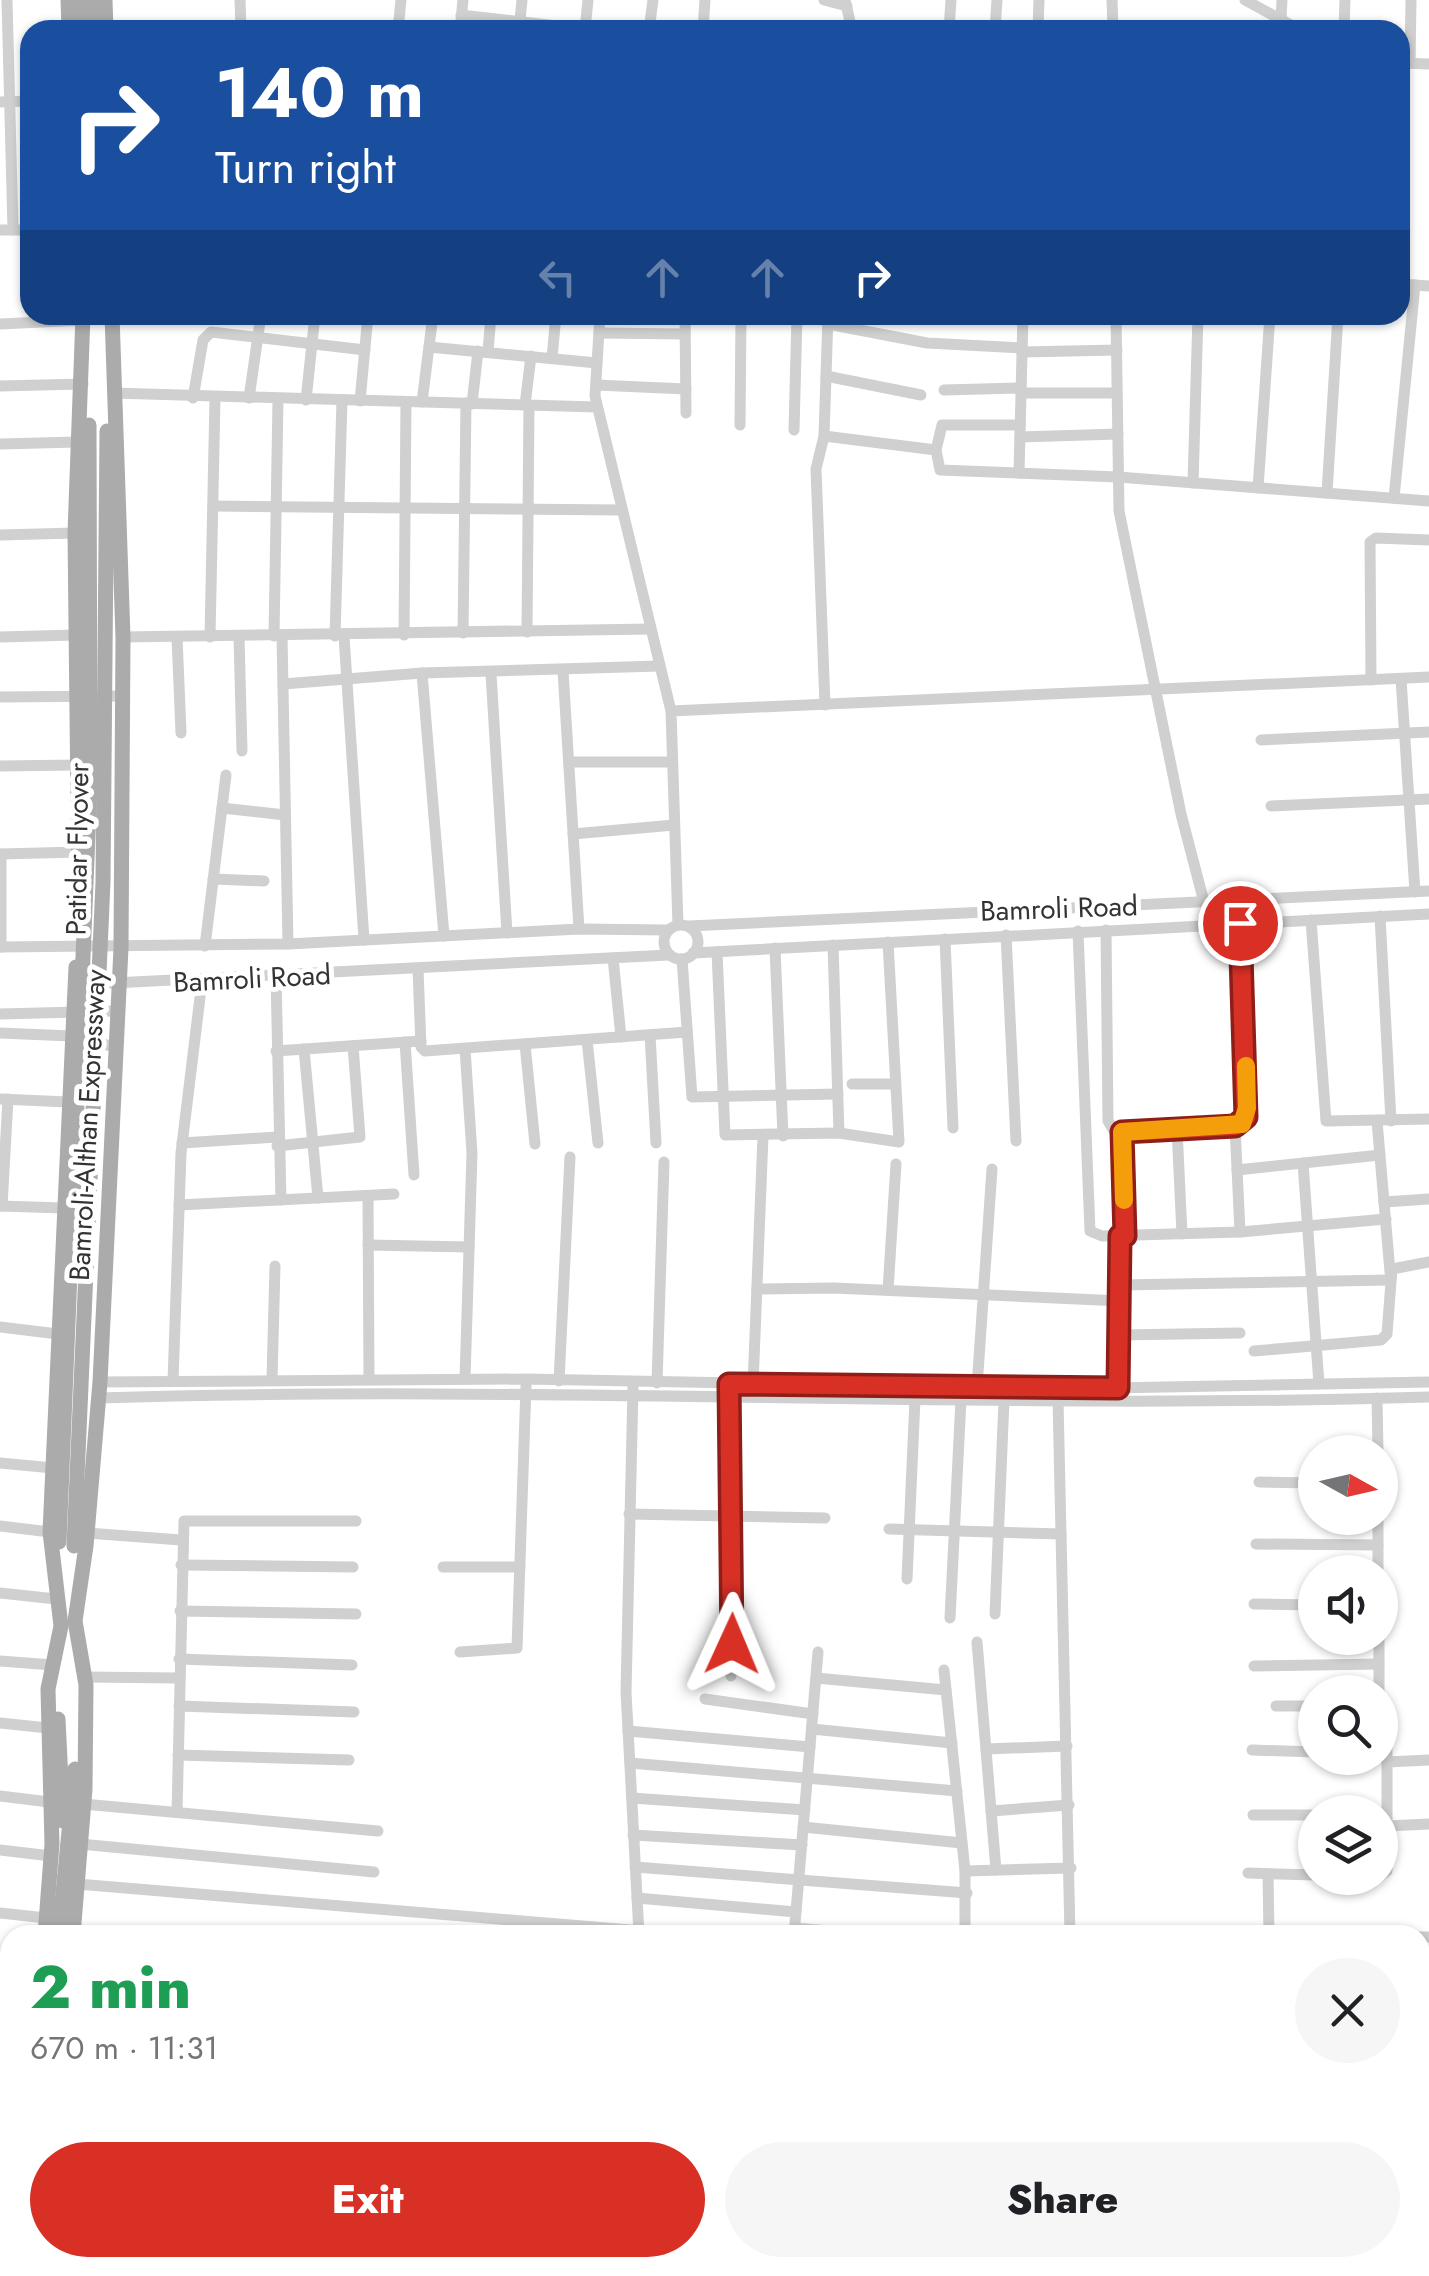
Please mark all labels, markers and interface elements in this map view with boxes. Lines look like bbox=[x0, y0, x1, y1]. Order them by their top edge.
text: 140 m bbox=[215, 42, 424, 143]
icon: right bbox=[50, 60, 180, 190]
text: Turn right bbox=[215, 135, 396, 200]
icon: left bbox=[530, 250, 585, 305]
icon: ahead bbox=[635, 250, 690, 305]
icon: ahead bbox=[740, 250, 795, 305]
icon: right bbox=[845, 250, 900, 305]
street label: Patidar Flyover bbox=[55, 762, 100, 936]
pin bbox=[1198, 881, 1283, 966]
street label: Bamroli Road bbox=[979, 885, 1139, 932]
icon: arrive bbox=[1213, 896, 1268, 951]
street label: Bamroli Road bbox=[172, 954, 332, 1003]
street label: Bamroli-Althan Expressway bbox=[59, 968, 116, 1282]
north arrow bbox=[1298, 1435, 1398, 1535]
map controls bbox=[1298, 1435, 1398, 1895]
button: sound bbox=[1298, 1555, 1398, 1655]
position arrow bbox=[680, 1592, 784, 1696]
button: search bbox=[1298, 1675, 1398, 1775]
button: layers bbox=[1298, 1795, 1398, 1895]
text: 2 min bbox=[30, 1944, 191, 2031]
button: close bbox=[1295, 1958, 1400, 2063]
text: 670 m · 11:31 bbox=[30, 2025, 218, 2071]
button: Exit bbox=[30, 2142, 705, 2257]
button: Share bbox=[725, 2142, 1400, 2257]

